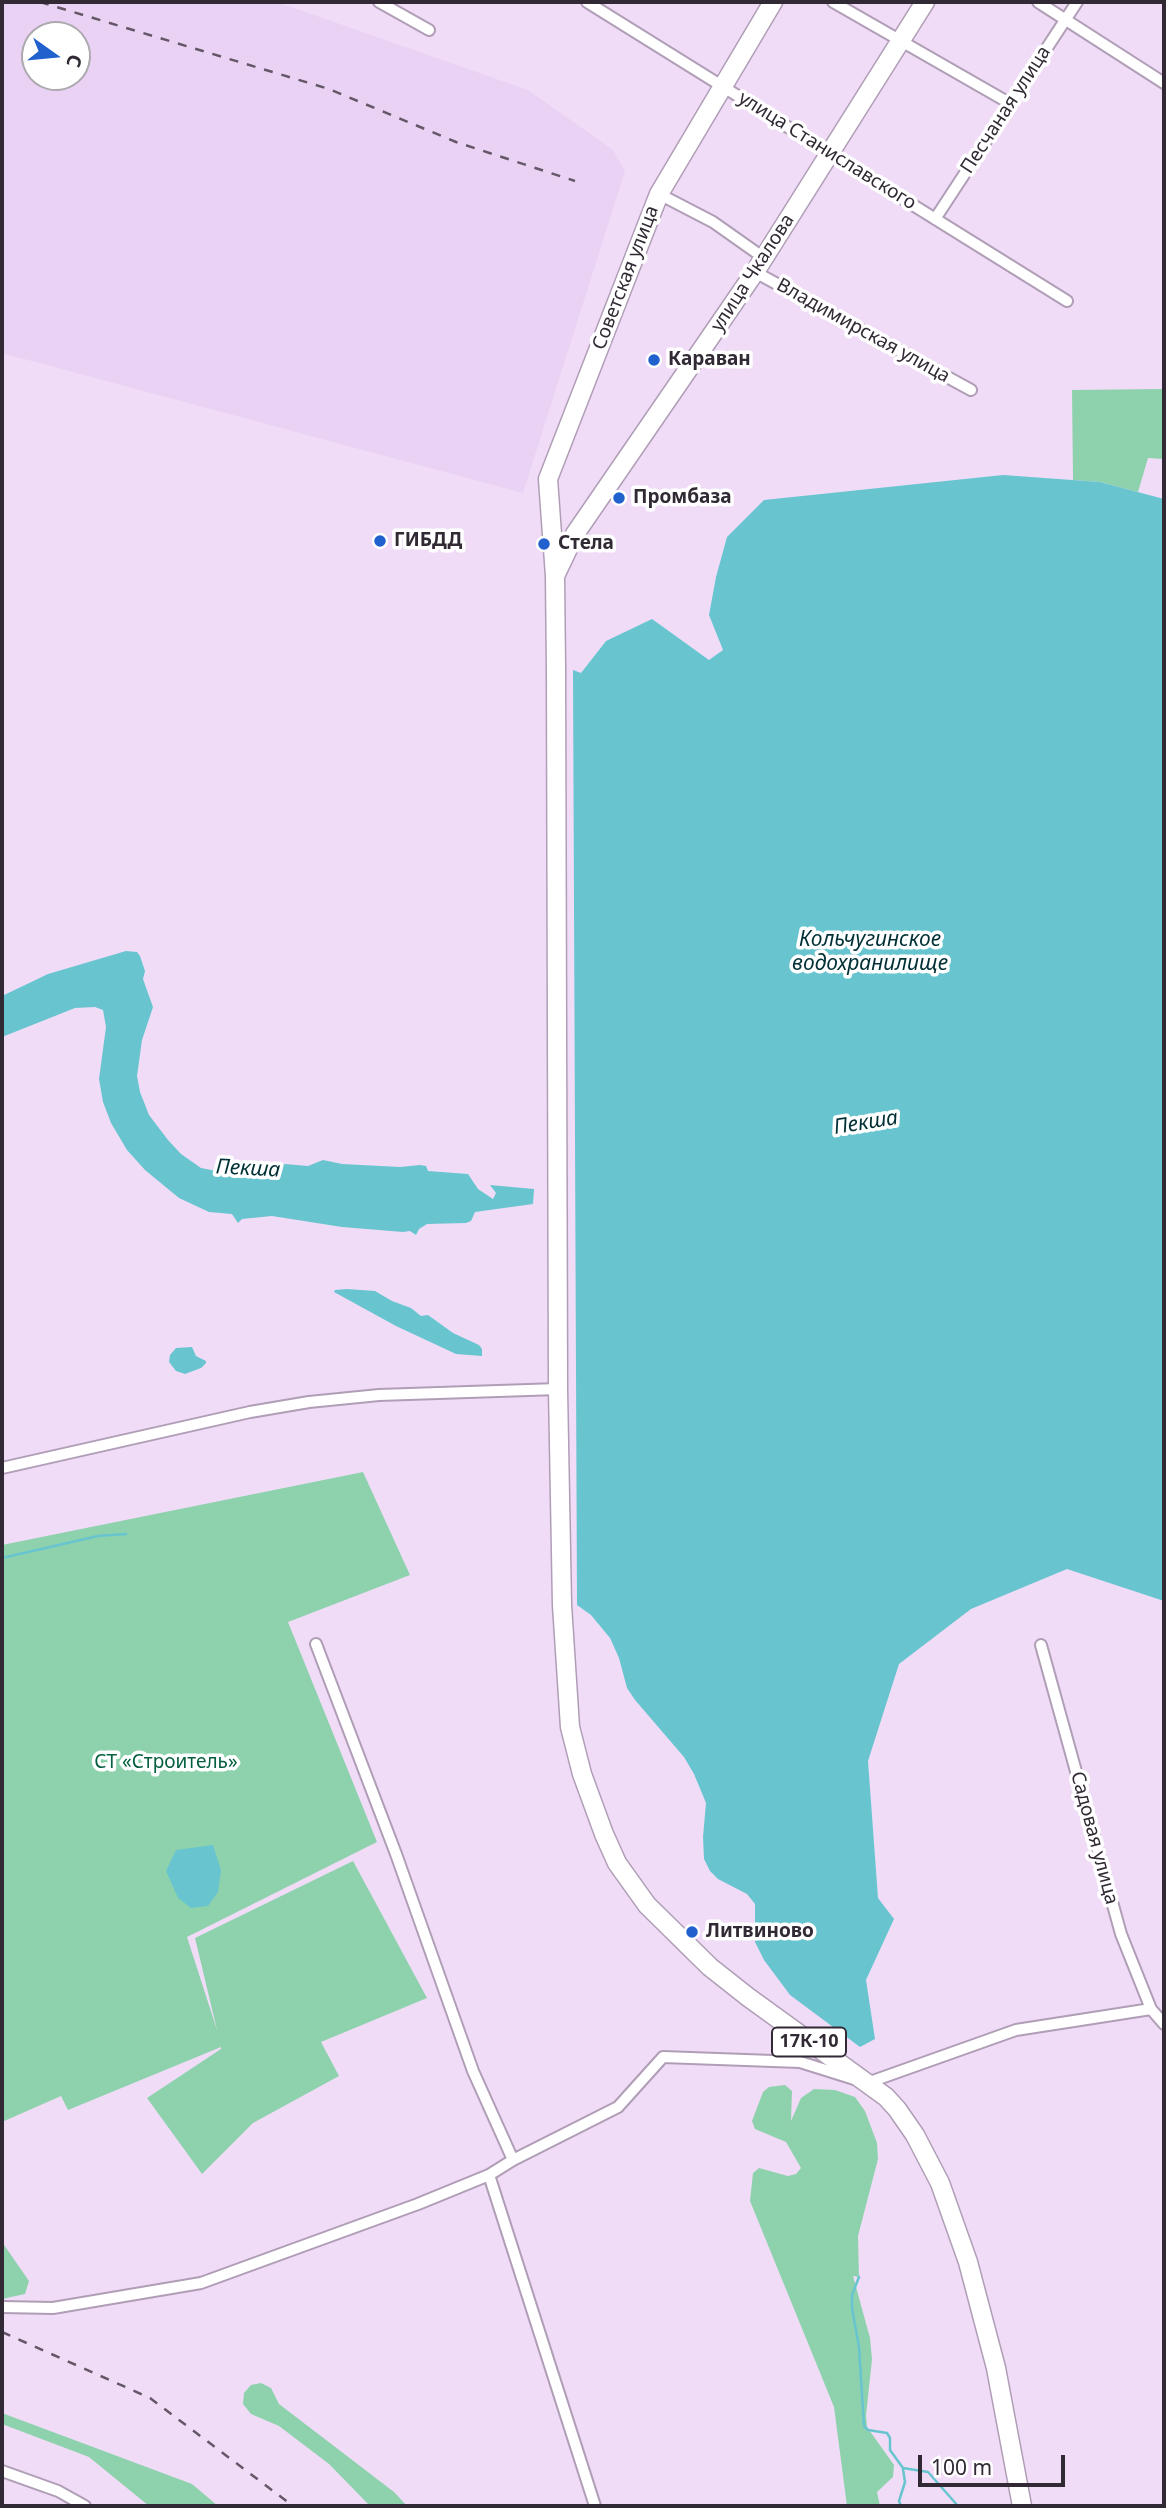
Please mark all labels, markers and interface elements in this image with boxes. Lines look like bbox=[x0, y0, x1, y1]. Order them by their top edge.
north arrow bbox=[21, 21, 91, 91]
street label: Песчаная улица bbox=[956, 42, 1056, 178]
text: С bbox=[60, 52, 88, 70]
street label: улица Станиславского bbox=[734, 87, 920, 215]
street label: Советская улица bbox=[588, 203, 664, 353]
street label: улица Чкалова bbox=[707, 210, 799, 336]
street label: Владимирская улица bbox=[772, 274, 954, 388]
place label: Караван bbox=[668, 349, 751, 371]
marker: Караван bbox=[646, 352, 662, 368]
place label: Промбаза bbox=[633, 487, 732, 509]
marker: Промбаза bbox=[611, 490, 627, 506]
place label: ГИБДД bbox=[394, 530, 462, 552]
marker: ГИБДД bbox=[372, 533, 388, 549]
place label: Стела bbox=[558, 533, 614, 555]
marker: Стела bbox=[536, 536, 552, 552]
water label: Кольчугинское водохранилище bbox=[792, 927, 948, 977]
water label: Пекша bbox=[832, 1105, 900, 1141]
water label: Пекша bbox=[215, 1155, 281, 1183]
park label: СТ «Строитель» bbox=[94, 1752, 238, 1774]
street label: Садовая улица bbox=[1065, 1769, 1123, 1907]
place label: Литвиново bbox=[706, 1921, 814, 1943]
marker: Литвиново bbox=[684, 1924, 700, 1940]
road number: 17К-10 bbox=[772, 2028, 846, 2056]
scale bar bbox=[921, 2442, 1068, 2486]
text: 100 m bbox=[931, 2453, 992, 2481]

